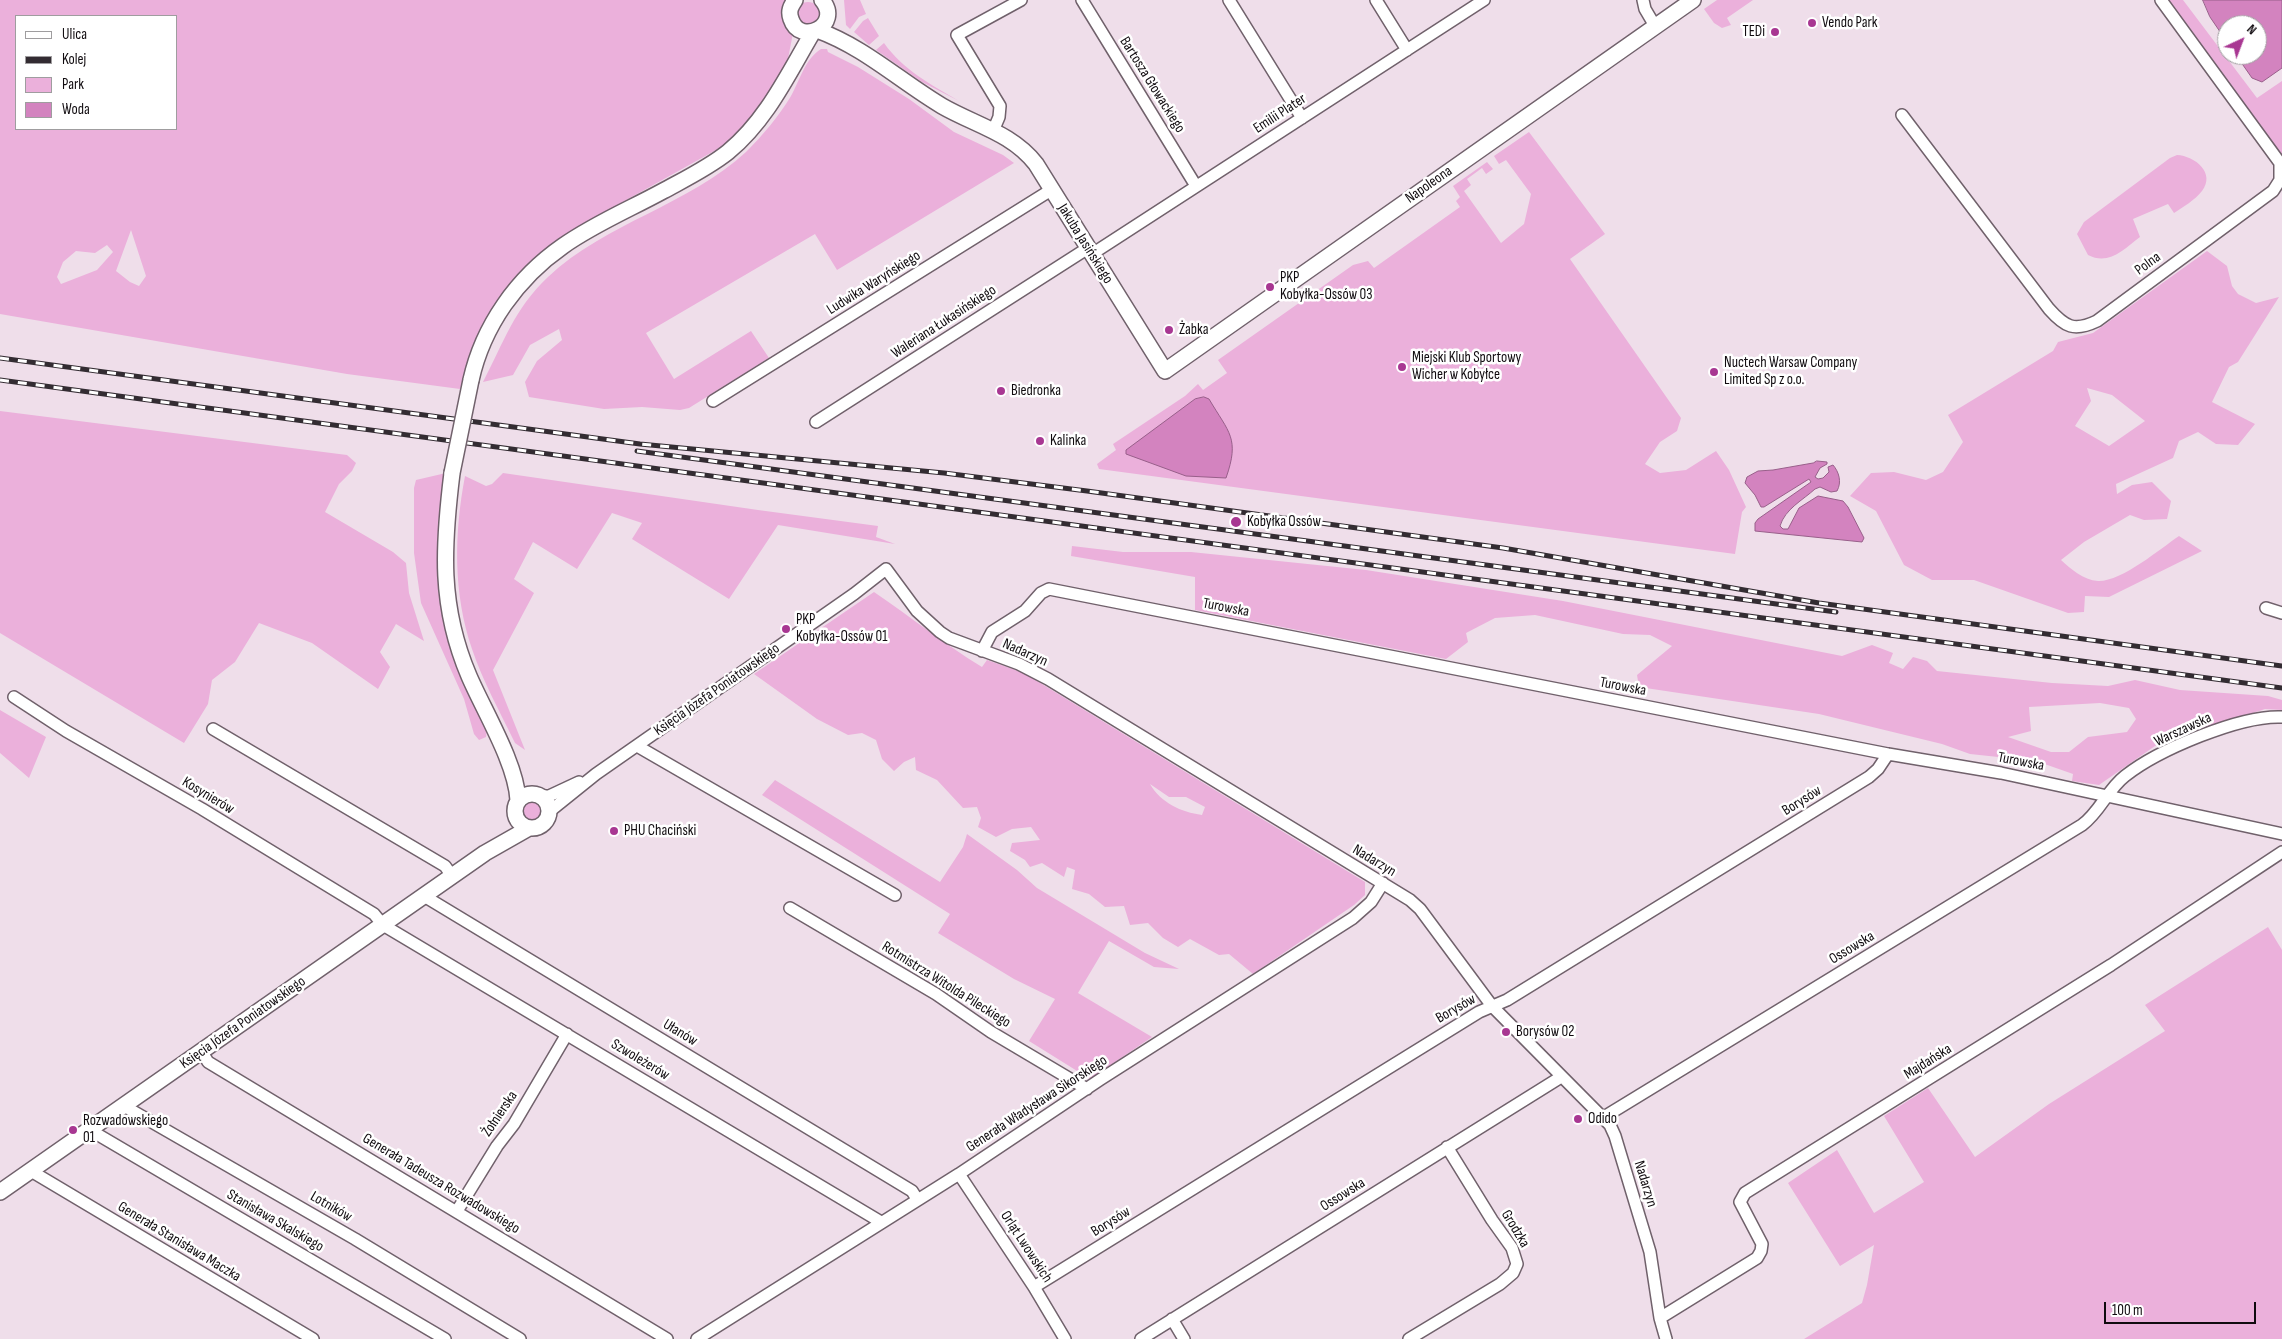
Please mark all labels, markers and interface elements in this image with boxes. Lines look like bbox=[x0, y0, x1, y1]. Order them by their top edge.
place label: Vendo Park bbox=[1822, 14, 1878, 32]
legend bbox=[15, 15, 178, 130]
north arrow bbox=[2217, 15, 2267, 65]
marker: Vendo Park bbox=[1806, 17, 1818, 29]
text: N bbox=[2243, 21, 2260, 38]
place label: TEDi bbox=[1743, 23, 1765, 41]
text: Ulica bbox=[62, 25, 87, 44]
marker: TEDi bbox=[1769, 26, 1781, 38]
street label: Bartosza Głowackiego bbox=[1115, 34, 1189, 136]
text: Kolej bbox=[62, 50, 86, 69]
text: Park bbox=[62, 75, 84, 94]
street label: Emilii Plater bbox=[1250, 90, 1310, 138]
text: Woda bbox=[62, 100, 90, 119]
street label: Napoleona bbox=[1402, 162, 1456, 208]
street label: Jakuba Jasińskiego bbox=[1053, 201, 1117, 287]
street label: Ludwika Waryńskiego bbox=[824, 247, 924, 319]
street label: Polna bbox=[2132, 249, 2164, 279]
place label: PKP Kobyłka-Ossów 03 bbox=[1280, 269, 1372, 304]
street label: Waleriana Łukasińskiego bbox=[888, 281, 1000, 363]
marker: PKP Kobyłka-Ossów 03 bbox=[1264, 281, 1276, 293]
place label: Żabka bbox=[1179, 321, 1209, 339]
marker: Żabka bbox=[1163, 324, 1175, 336]
place label: Miejski Klub Sportowy Wicher w Kobyłce bbox=[1412, 349, 1521, 384]
place label: Nuctech Warsaw Company Limited Sp z o.o. bbox=[1724, 354, 1857, 389]
marker: Miejski Klub Sportowy Wicher w Kobyłce bbox=[1396, 361, 1408, 373]
marker: Nuctech Warsaw Company Limited Sp z o.o. bbox=[1708, 366, 1720, 378]
place label: Biedronka bbox=[1011, 382, 1061, 400]
marker: Biedronka bbox=[995, 385, 1007, 397]
place label: Kalinka bbox=[1050, 432, 1086, 450]
marker: Kalinka bbox=[1034, 435, 1046, 447]
place label: Kobyłka Ossów bbox=[1247, 513, 1321, 531]
marker: Kobyłka Ossów bbox=[1229, 515, 1243, 529]
street label: Turowska bbox=[1201, 595, 1251, 621]
place label: PKP Kobyłka-Ossów 01 bbox=[796, 611, 887, 646]
marker: PKP Kobyłka-Ossów 01 bbox=[780, 623, 792, 635]
street label: Nadarzyn bbox=[1000, 635, 1050, 671]
street label: Księcia Józefa Poniatowskiego bbox=[651, 640, 783, 740]
street label: Turowska bbox=[1598, 674, 1648, 700]
street label: Warszawska bbox=[2152, 709, 2214, 751]
street label: Turowska bbox=[1996, 749, 2046, 775]
street label: Kosynierów bbox=[179, 773, 237, 819]
street label: Borysów bbox=[1779, 782, 1825, 820]
place label: PHU Chaciński bbox=[624, 822, 696, 840]
marker: PHU Chaciński bbox=[608, 825, 620, 837]
street label: Nadarzyn bbox=[1349, 841, 1399, 881]
street label: Ossowska bbox=[1826, 928, 1878, 968]
street label: Rotmistrza Witolda Pileckiego bbox=[878, 938, 1014, 1032]
street label: Księcia Józefa Poniatowskiego bbox=[177, 973, 309, 1073]
street label: Borysów bbox=[1433, 990, 1479, 1028]
street label: Ułanów bbox=[660, 1016, 700, 1050]
place label: Borysów 02 bbox=[1516, 1023, 1574, 1041]
marker: Borysów 02 bbox=[1500, 1026, 1512, 1038]
street label: Szwoleżerów bbox=[607, 1036, 673, 1084]
street label: Majdańska bbox=[1901, 1040, 1955, 1084]
street label: Generała Władysława Sikorskiego bbox=[963, 1052, 1111, 1156]
street label: Żołnierska bbox=[478, 1088, 522, 1140]
place label: Odido bbox=[1588, 1110, 1617, 1128]
place label: Rozwadowskiego 01 bbox=[83, 1112, 168, 1147]
marker: Odido bbox=[1572, 1113, 1584, 1125]
marker: Rozwadowskiego 01 bbox=[67, 1124, 79, 1136]
street label: Generała Tadeusza Rozwadowskiego bbox=[359, 1130, 523, 1238]
street label: Nadarzyn bbox=[1629, 1159, 1661, 1209]
street label: Ossowska bbox=[1317, 1174, 1369, 1216]
street label: Stanisława Skalskiego bbox=[223, 1186, 327, 1256]
street label: Lotników bbox=[307, 1188, 355, 1226]
street label: Generała Stanisława Maczka bbox=[114, 1198, 244, 1286]
street label: Borysów bbox=[1088, 1203, 1134, 1241]
street label: Grodzka bbox=[1497, 1207, 1533, 1251]
street label: Orląt Lwowskich bbox=[996, 1208, 1056, 1286]
scale bar bbox=[2107, 1292, 2260, 1324]
text: 100 m bbox=[2112, 1301, 2143, 1320]

